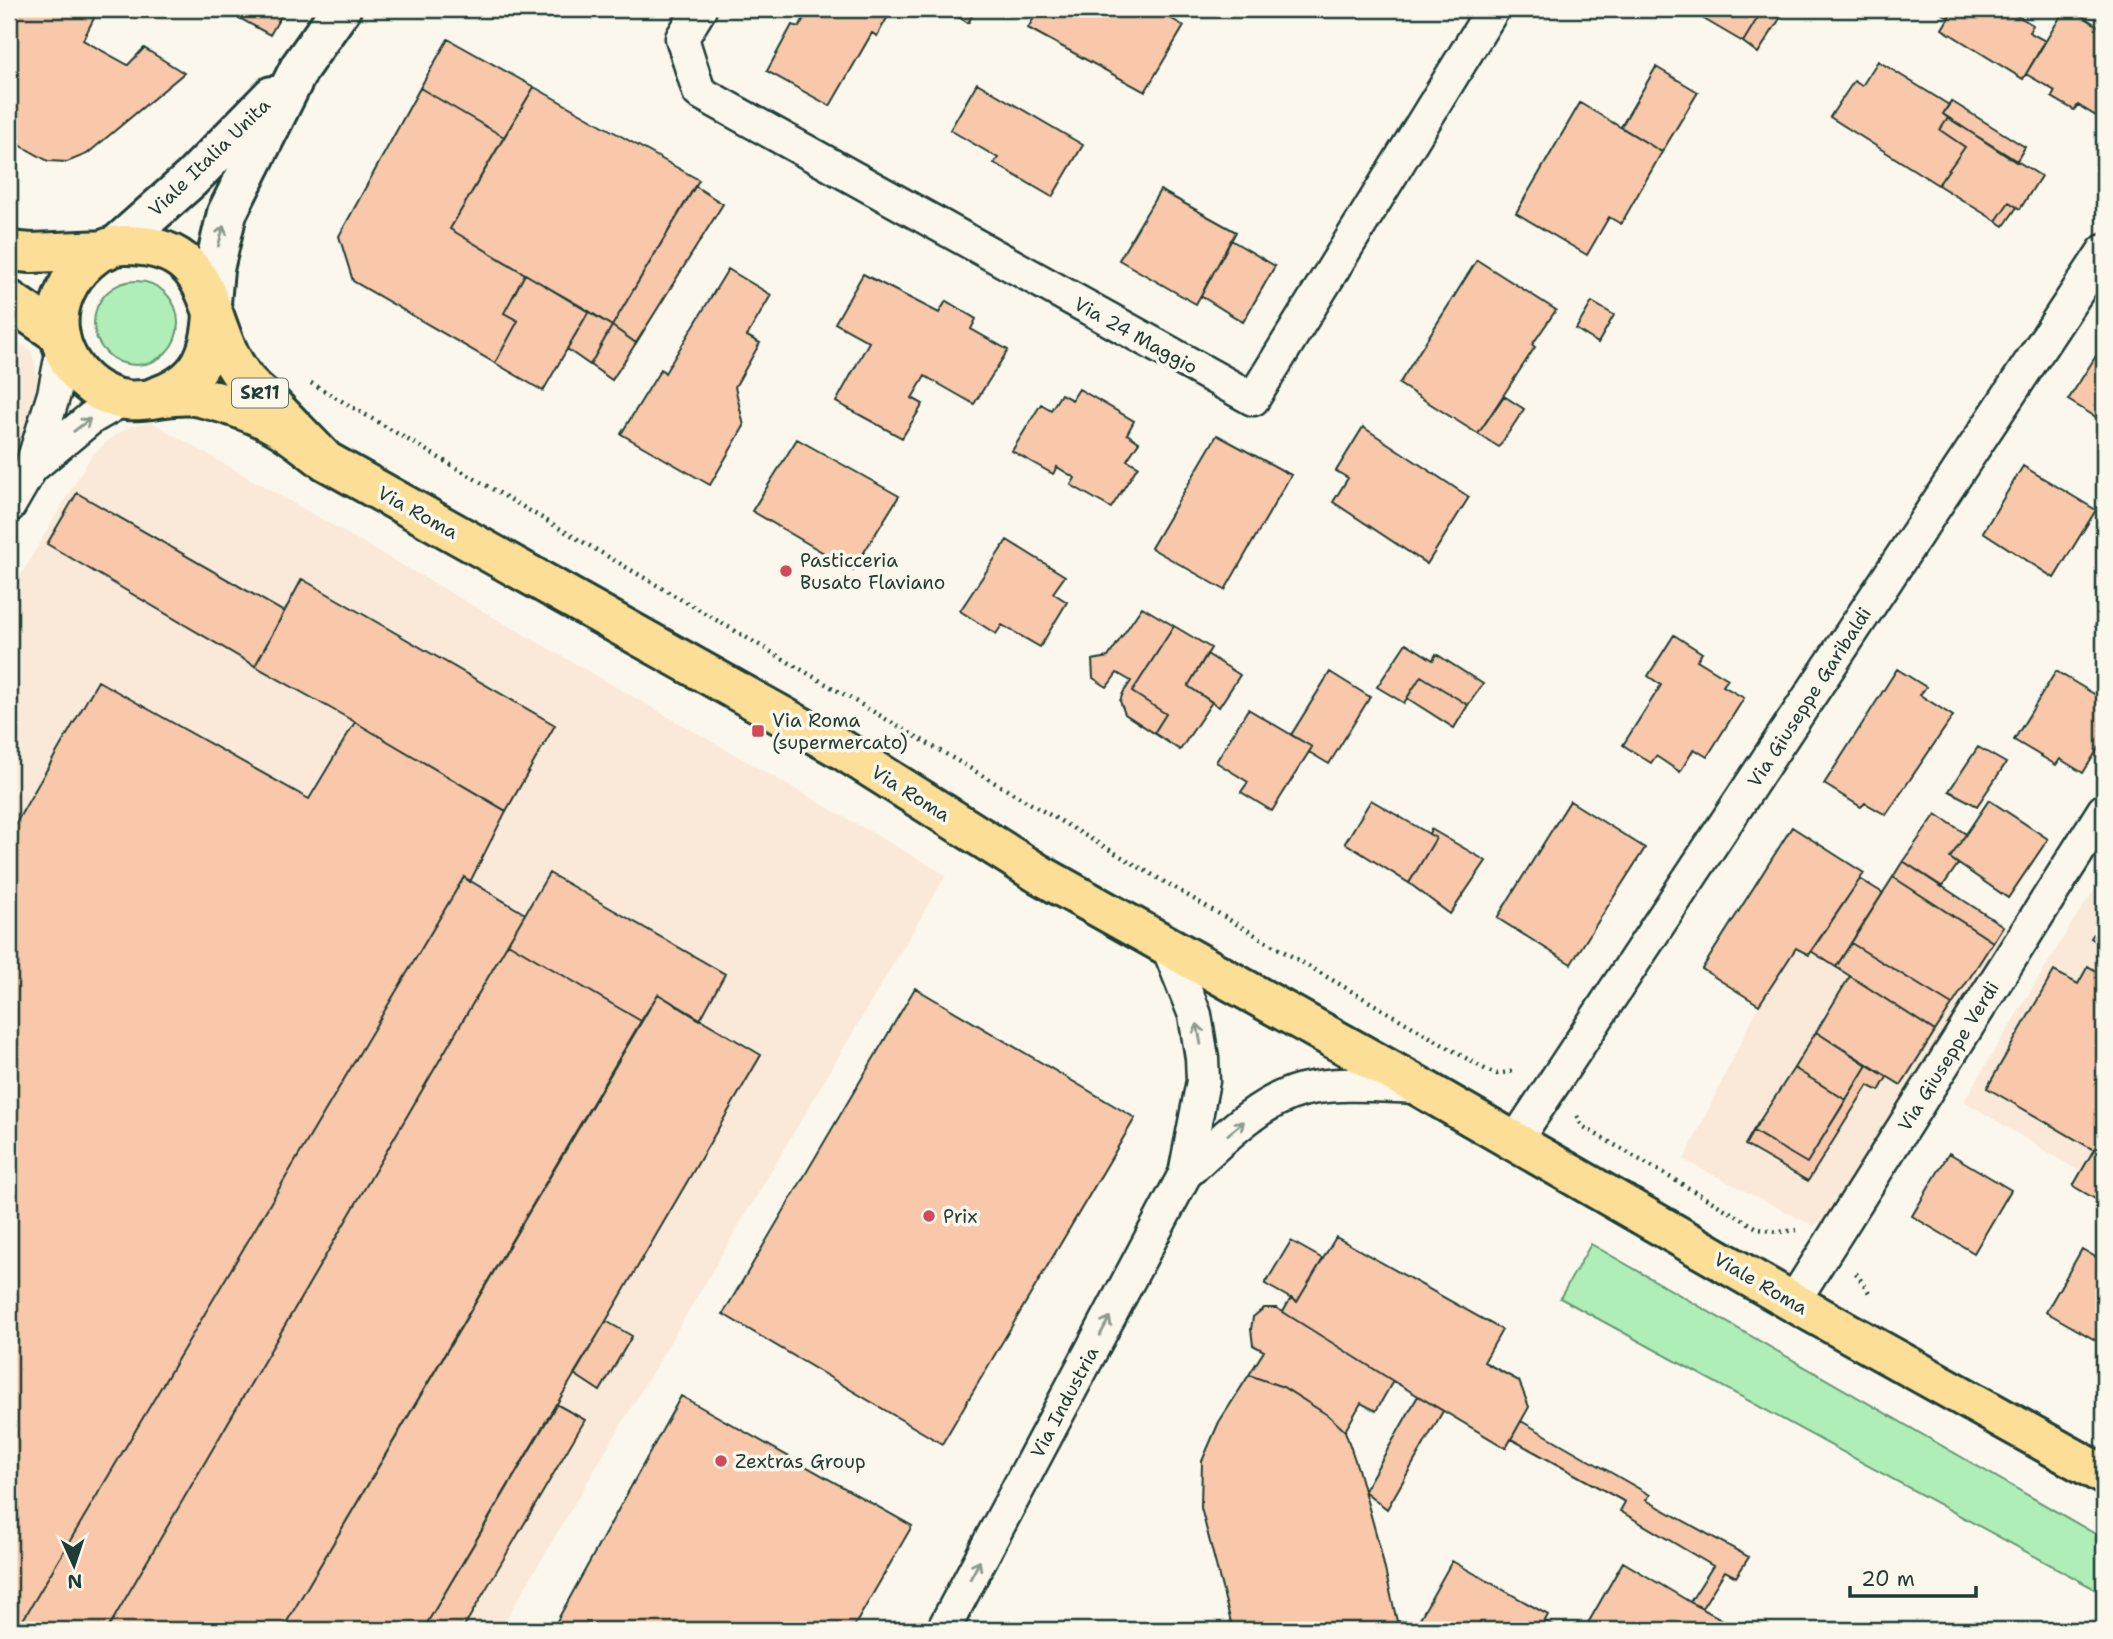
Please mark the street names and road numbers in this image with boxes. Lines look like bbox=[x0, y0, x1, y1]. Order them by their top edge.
street label: Viale Italia Unita bbox=[143, 93, 276, 222]
street label: Via 24 Maggio bbox=[1070, 291, 1202, 380]
road number: SR11 bbox=[232, 379, 288, 408]
street label: Via Roma bbox=[373, 480, 463, 545]
street label: Via Giuseppe Garibaldi bbox=[1742, 602, 1877, 792]
street label: Via Roma bbox=[867, 759, 955, 828]
street label: Via Giuseppe Verdi bbox=[1892, 977, 2005, 1136]
street label: Viale Roma bbox=[1709, 1246, 1812, 1321]
street label: Via Industria bbox=[1025, 1342, 1104, 1462]

